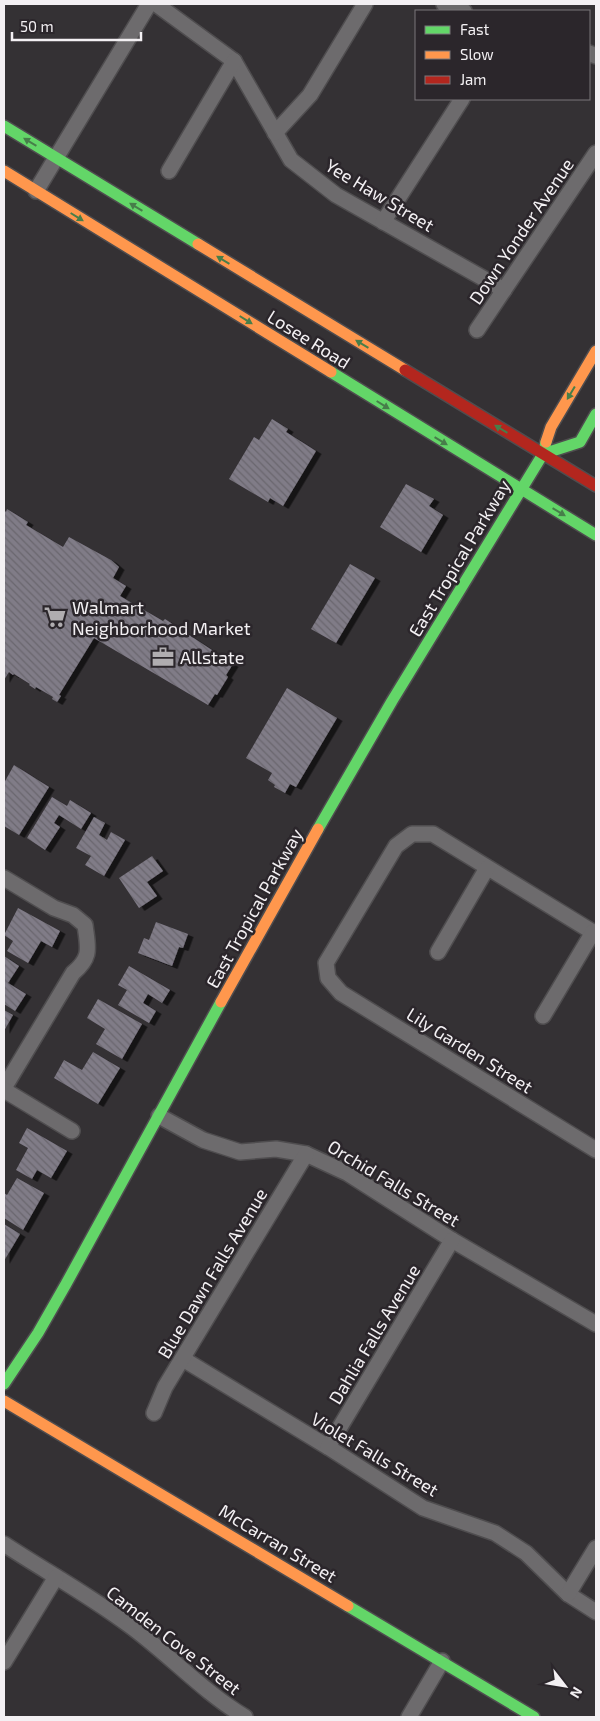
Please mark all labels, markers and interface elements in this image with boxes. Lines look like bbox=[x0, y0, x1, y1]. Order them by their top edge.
scale bar bbox=[12, 10, 141, 42]
legend bbox=[415, 10, 590, 100]
text: 50 m bbox=[20, 17, 54, 35]
text: Fast bbox=[460, 20, 490, 38]
text: Slow bbox=[460, 45, 494, 63]
text: Jam bbox=[460, 70, 486, 88]
one-way arrow bbox=[23, 137, 36, 146]
street label: Yee Haw Street bbox=[322, 154, 438, 236]
street label: Down Yonder Avenue bbox=[464, 154, 578, 308]
one-way arrow bbox=[130, 202, 143, 211]
one-way arrow bbox=[71, 212, 84, 221]
one-way arrow bbox=[217, 255, 230, 264]
street label: Losee Road bbox=[264, 305, 354, 373]
one-way arrow bbox=[239, 316, 252, 325]
one-way arrow bbox=[356, 340, 369, 349]
one-way arrow bbox=[567, 387, 576, 400]
one-way arrow bbox=[377, 400, 390, 410]
one-way arrow bbox=[495, 424, 508, 433]
one-way arrow bbox=[435, 436, 448, 445]
street label: East Tropical Parkway bbox=[403, 475, 515, 640]
one-way arrow bbox=[552, 508, 565, 517]
place label: Walmart Neighborhood Market bbox=[72, 596, 251, 639]
supermarket icon: Walmart Neighborhood Market bbox=[42, 604, 68, 630]
office icon: Allstate bbox=[150, 644, 176, 670]
place label: Allstate bbox=[180, 646, 244, 668]
street label: East Tropical Parkway bbox=[201, 824, 307, 992]
street label: Lily Garden Street bbox=[403, 1002, 537, 1098]
street label: Orchid Falls Street bbox=[324, 1135, 464, 1231]
street label: Blue Dawn Falls Avenue bbox=[152, 1184, 272, 1362]
street label: Dahlia Falls Avenue bbox=[324, 1260, 424, 1408]
street label: Violet Falls Street bbox=[307, 1407, 443, 1501]
street label: McCarran Street bbox=[215, 1499, 341, 1587]
street label: Camden Cove Street bbox=[103, 1581, 245, 1699]
north arrow bbox=[540, 1661, 590, 1711]
text: N bbox=[567, 1684, 586, 1702]

